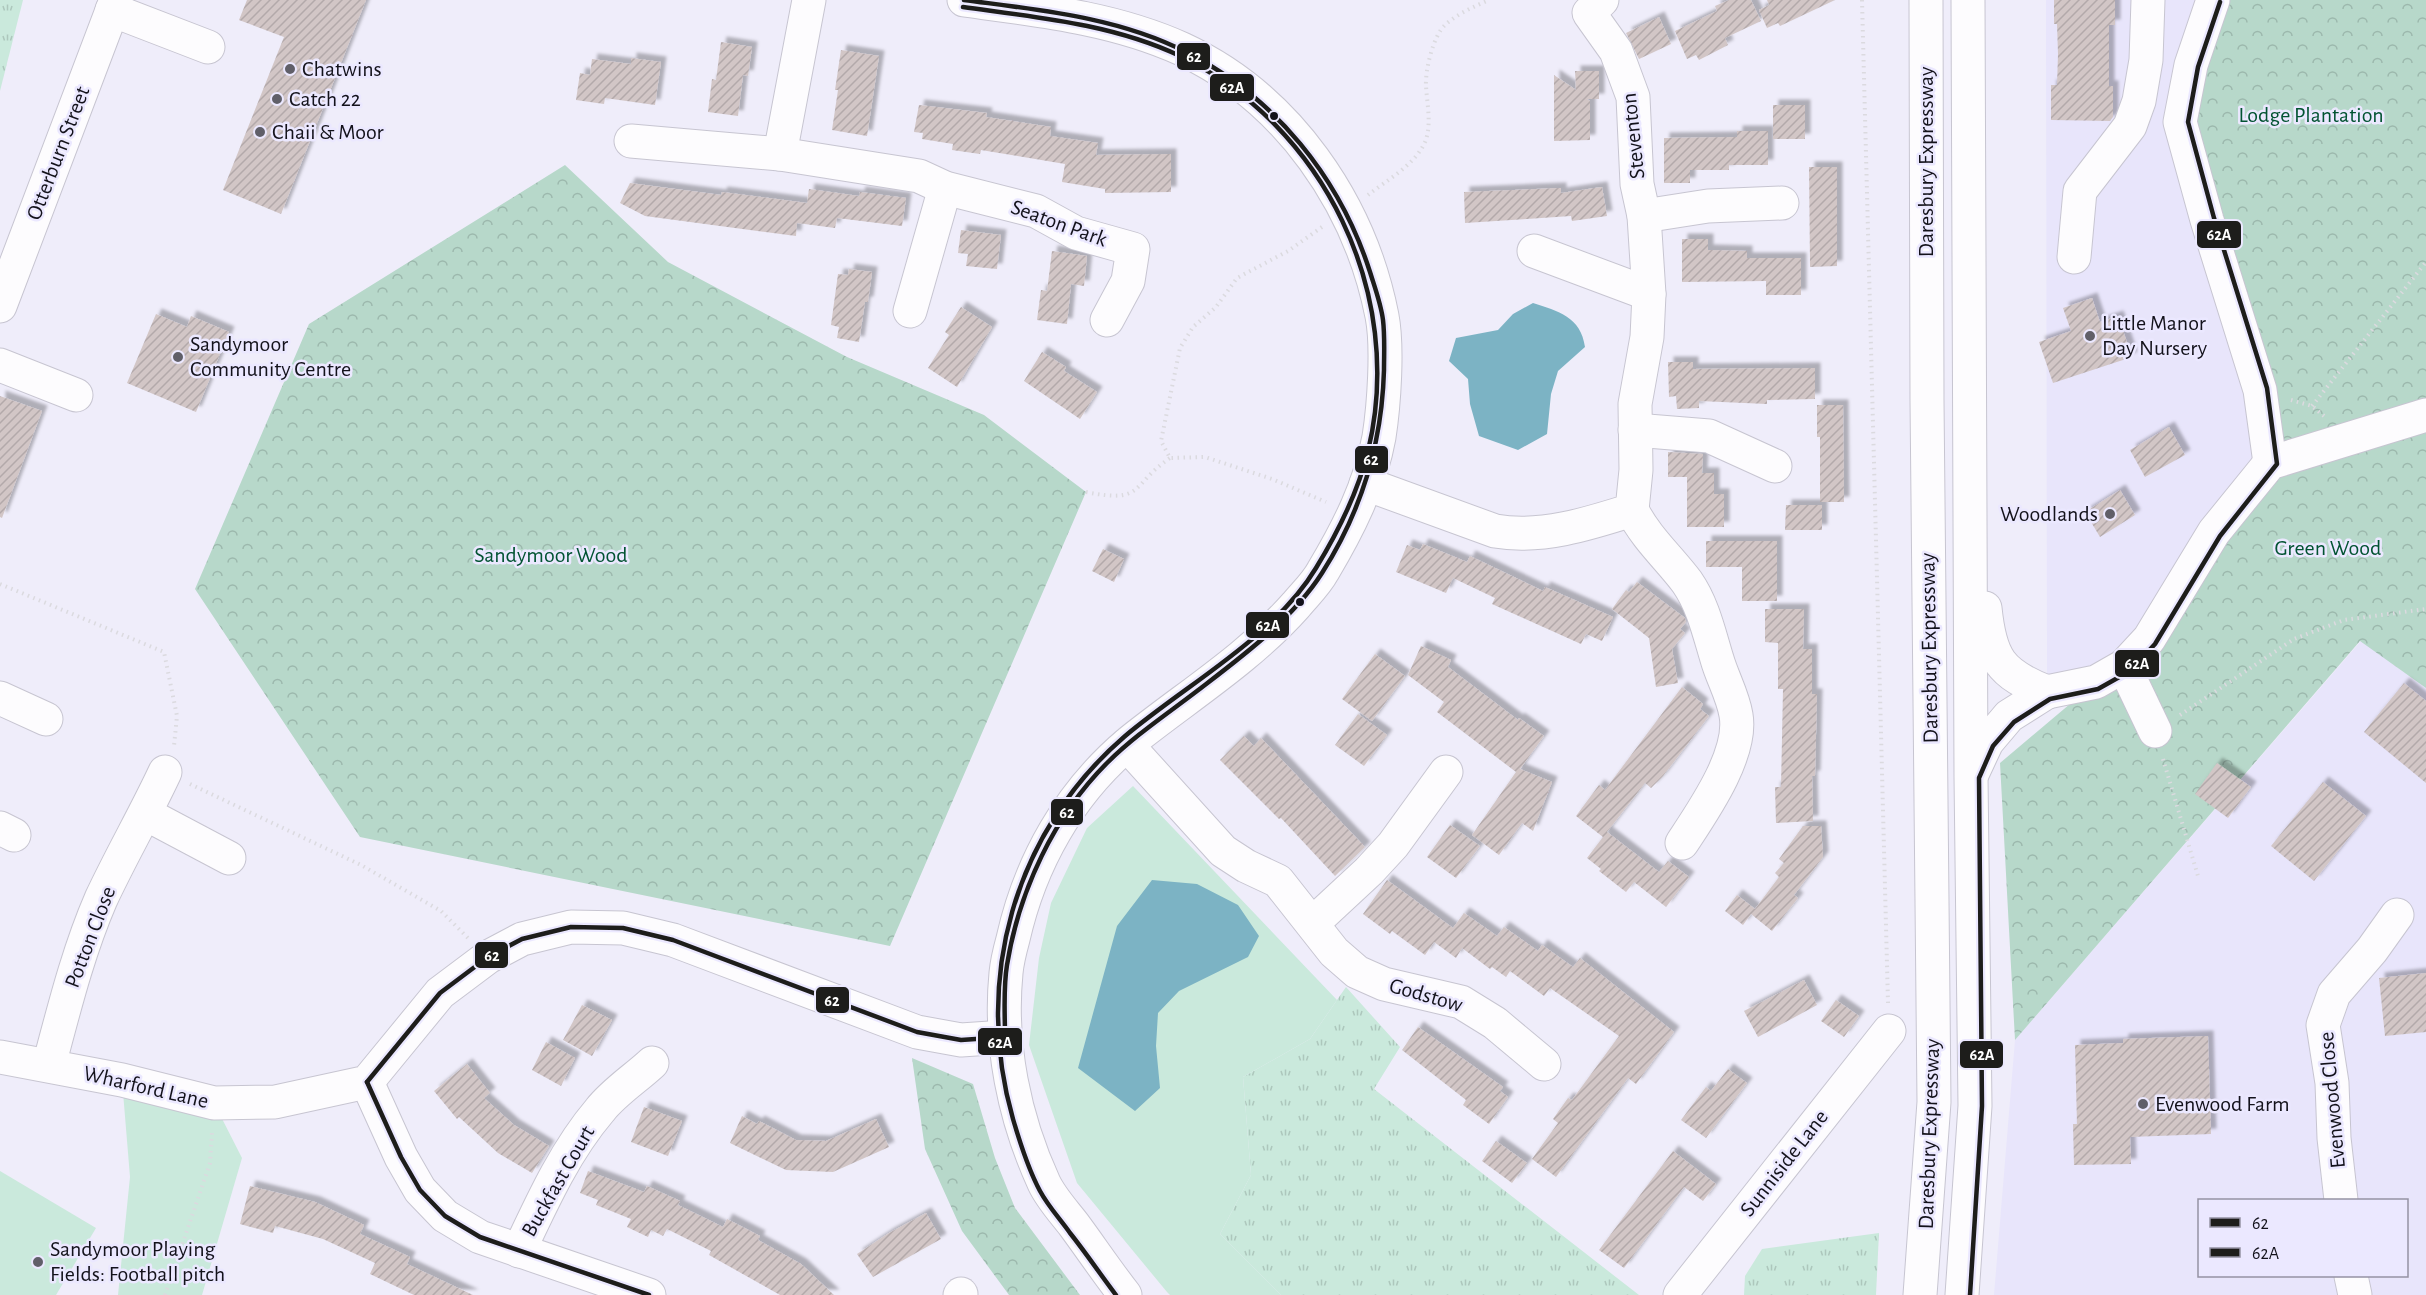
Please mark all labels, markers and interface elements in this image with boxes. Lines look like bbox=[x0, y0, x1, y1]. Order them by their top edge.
line badge: 62 bbox=[1176, 42, 1211, 71]
text: 62 bbox=[1186, 49, 1202, 65]
place label: Chatwins bbox=[302, 58, 382, 80]
marker: Chatwins bbox=[283, 62, 297, 76]
street label: Daresbury Expressway bbox=[1915, 66, 1937, 257]
line badge: 62A bbox=[1209, 73, 1255, 102]
text: 62A bbox=[1220, 80, 1245, 96]
street label: Otterburn Street bbox=[22, 83, 94, 223]
place label: Catch 22 bbox=[289, 88, 361, 110]
marker: Catch 22 bbox=[270, 92, 284, 106]
street label: Steventon bbox=[1618, 92, 1648, 180]
park label: Lodge Plantation bbox=[2238, 104, 2384, 126]
unlabelled marker bbox=[1268, 110, 1280, 122]
place label: Chaii & Moor bbox=[272, 121, 384, 143]
marker: Chaii & Moor bbox=[253, 125, 267, 139]
street label: Seaton Park bbox=[1008, 195, 1110, 251]
line badge: 62A bbox=[2196, 220, 2242, 249]
text: 62A bbox=[2207, 227, 2232, 243]
place label: Little Manor Day Nursery bbox=[2102, 312, 2208, 359]
marker: Little Manor Day Nursery bbox=[2083, 329, 2097, 343]
place label: Sandymoor Community Centre bbox=[190, 333, 351, 380]
marker: Sandymoor Community Centre bbox=[171, 350, 185, 364]
line badge: 62 bbox=[1354, 445, 1389, 474]
text: 62 bbox=[1363, 452, 1379, 468]
place label: Woodlands bbox=[2000, 503, 2098, 525]
marker: Woodlands bbox=[2103, 507, 2117, 521]
park label: Green Wood bbox=[2275, 537, 2381, 559]
park label: Sandymoor Wood bbox=[474, 544, 628, 566]
street label: Daresbury Expressway bbox=[1916, 552, 1942, 743]
unlabelled marker bbox=[1294, 596, 1306, 608]
line badge: 62A bbox=[1245, 611, 1290, 639]
text: 62A bbox=[1256, 618, 1281, 634]
line badge: 62A bbox=[2114, 649, 2160, 678]
text: 62A bbox=[2125, 656, 2150, 672]
line badge: 62 bbox=[1050, 798, 1084, 826]
text: 62 bbox=[1059, 805, 1075, 821]
street label: Potton Close bbox=[61, 883, 119, 991]
line badge: 62 bbox=[474, 941, 509, 969]
text: 62 bbox=[484, 948, 500, 964]
street label: Godstow bbox=[1387, 974, 1465, 1016]
line badge: 62 bbox=[815, 986, 850, 1014]
text: 62 bbox=[824, 993, 840, 1009]
line badge: 62A bbox=[977, 1027, 1023, 1056]
street label: Evenwood Close bbox=[2315, 1031, 2349, 1169]
text: 62A bbox=[988, 1035, 1013, 1051]
street label: Daresbury Expressway bbox=[1915, 1038, 1943, 1230]
line badge: 62A bbox=[1959, 1040, 2004, 1069]
text: 62A bbox=[1970, 1047, 1995, 1063]
street label: Wharford Lane bbox=[81, 1062, 211, 1112]
place label: Evenwood Farm bbox=[2155, 1093, 2290, 1115]
marker: Evenwood Farm bbox=[2136, 1097, 2150, 1111]
street label: Sunniside Lane bbox=[1736, 1106, 1832, 1220]
street label: Buckfast Court bbox=[518, 1122, 598, 1240]
legend bbox=[2198, 1199, 2408, 1277]
text: 62 bbox=[2252, 1215, 2269, 1233]
place label: Sandymoor Playing Fields: Football pitch bbox=[50, 1238, 225, 1285]
text: 62A bbox=[2252, 1245, 2280, 1263]
marker: Sandymoor Playing Fields: Football pitch bbox=[31, 1255, 45, 1269]

